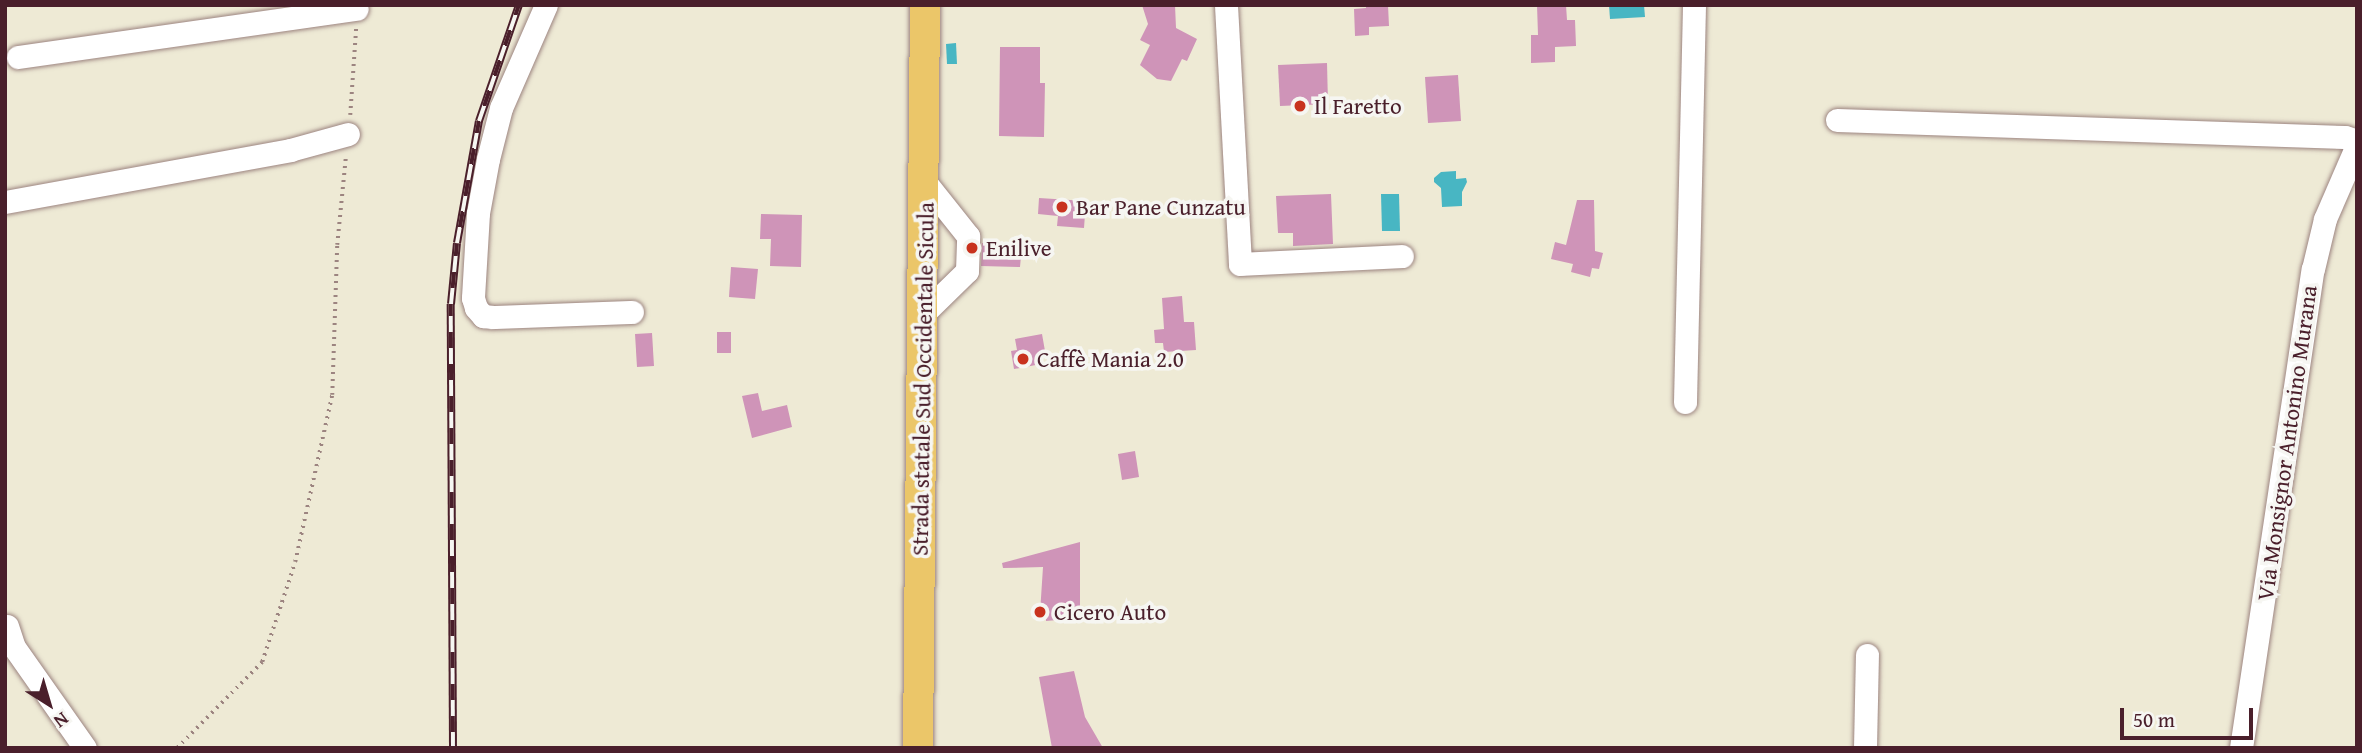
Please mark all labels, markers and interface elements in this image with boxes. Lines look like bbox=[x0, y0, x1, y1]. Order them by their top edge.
place label: Il Faretto bbox=[1314, 92, 1402, 120]
marker: Il Faretto bbox=[1292, 98, 1308, 114]
place label: Bar Pane Cunzatu bbox=[1076, 193, 1246, 221]
marker: Bar Pane Cunzatu bbox=[1054, 199, 1070, 215]
street label: Strada statale Sud Occidentale Sicula bbox=[906, 202, 940, 556]
place label: Enilive bbox=[986, 234, 1052, 262]
marker: Enilive bbox=[964, 240, 980, 256]
street label: Via Monsignor Antonino Murana bbox=[2251, 284, 2323, 602]
place label: Caffè Mania 2.0 bbox=[1037, 345, 1184, 373]
marker: Caffè Mania 2.0 bbox=[1015, 351, 1031, 367]
place label: Cicero Auto bbox=[1054, 598, 1166, 626]
marker: Cicero Auto bbox=[1032, 604, 1048, 620]
north arrow bbox=[14, 669, 84, 739]
scale bar bbox=[2124, 694, 2257, 738]
text: 50 m bbox=[2133, 704, 2175, 735]
text: N bbox=[48, 706, 75, 736]

